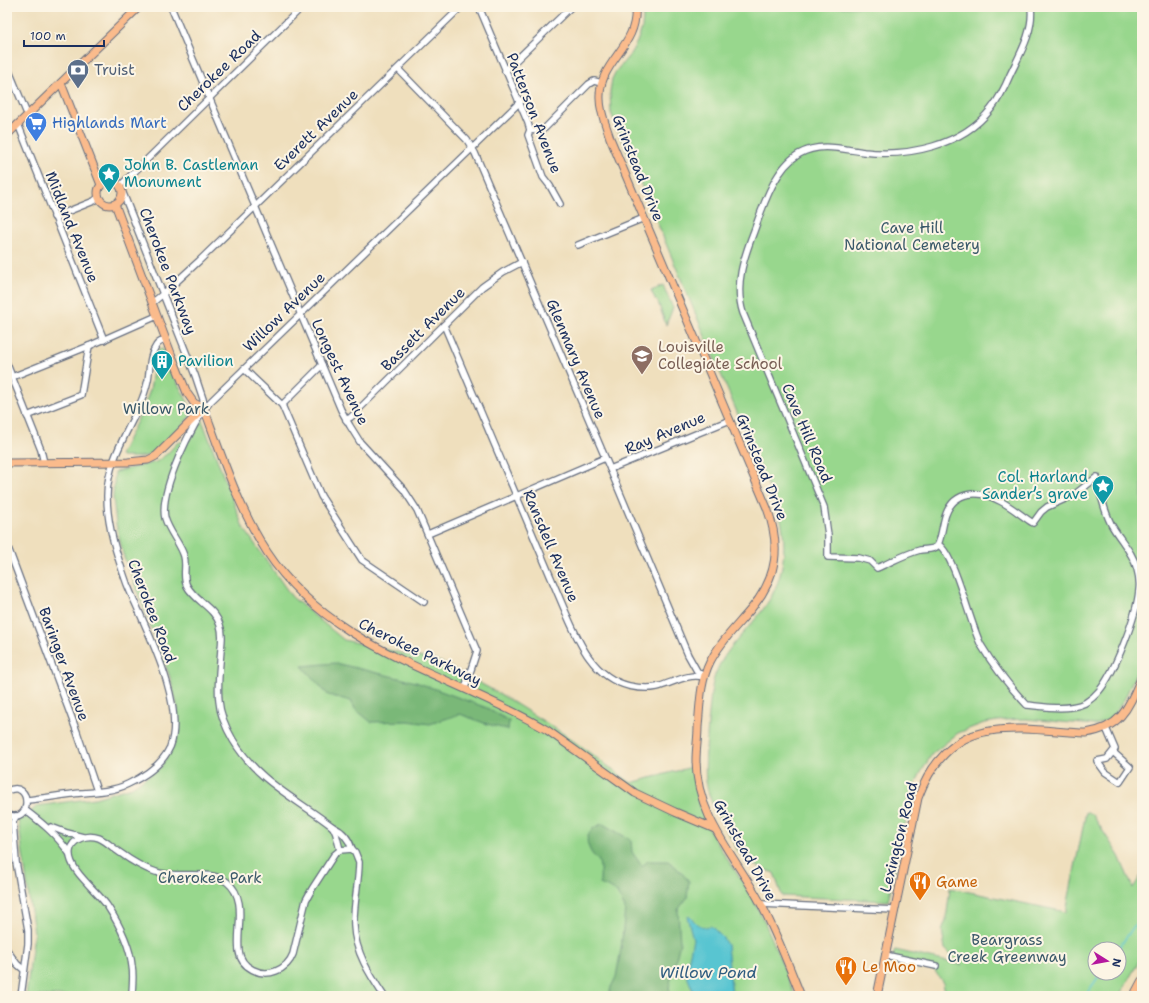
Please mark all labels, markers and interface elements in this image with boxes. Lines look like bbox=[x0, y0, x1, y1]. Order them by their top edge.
scale bar bbox=[24, 22, 104, 48]
street label: Cherokee Road bbox=[173, 25, 266, 116]
text: 100 m bbox=[30, 28, 66, 44]
street label: Patterson Avenue bbox=[502, 50, 566, 176]
bank icon: Truist bbox=[65, 57, 91, 90]
place label: Truist bbox=[94, 60, 135, 80]
street label: Everett Avenue bbox=[269, 85, 363, 175]
supermarket icon: Highlands Mart bbox=[23, 110, 49, 143]
street label: Grinstead Drive bbox=[608, 112, 668, 224]
place label: Highlands Mart bbox=[52, 113, 167, 133]
place label: John B. Castleman Monument bbox=[124, 155, 258, 192]
place icon: John B. Castleman Monument bbox=[96, 161, 122, 194]
street label: Midland Avenue bbox=[41, 168, 103, 286]
street label: Cherokee Parkway bbox=[135, 205, 201, 337]
park label: Cave Hill National Cemetery bbox=[844, 218, 980, 255]
street label: Willow Avenue bbox=[238, 268, 330, 356]
street label: Bassett Avenue bbox=[377, 283, 469, 375]
street label: Glenmary Avenue bbox=[542, 296, 610, 422]
street label: Longest Avenue bbox=[307, 316, 373, 428]
place label: Louisville Collegiate School bbox=[658, 337, 783, 374]
school or university icon: Louisville Collegiate School bbox=[629, 343, 655, 376]
building icon: Pavilion bbox=[149, 348, 175, 381]
place label: Pavilion bbox=[178, 351, 234, 371]
street label: Cave Hill Road bbox=[777, 380, 837, 486]
park label: Willow Park bbox=[123, 399, 209, 419]
street label: Ray Avenue bbox=[622, 407, 708, 459]
street label: Grinstead Drive bbox=[732, 411, 792, 523]
place label: Col. Harland Sander’s grave bbox=[982, 467, 1088, 504]
place icon: Col. Harland Sander’s grave bbox=[1090, 473, 1116, 506]
street label: Ransdell Avenue bbox=[518, 487, 584, 605]
street label: Cherokee Road bbox=[123, 556, 181, 666]
street label: Baringer Avenue bbox=[34, 604, 94, 724]
street label: Cherokee Parkway bbox=[355, 614, 485, 690]
street label: Lexington Road bbox=[876, 779, 923, 894]
street label: Grinstead Drive bbox=[709, 796, 781, 904]
park label: Cherokee Park bbox=[158, 868, 262, 888]
restaurant icon: Game bbox=[907, 869, 933, 902]
place label: Game bbox=[936, 872, 978, 892]
park label: Beargrass Creek Greenway bbox=[947, 930, 1067, 967]
north arrow bbox=[1087, 941, 1127, 981]
restaurant icon: Le Moo bbox=[833, 954, 859, 987]
place label: Le Moo bbox=[862, 957, 916, 977]
text: N bbox=[1108, 957, 1125, 969]
water label: Willow Pond bbox=[659, 962, 757, 983]

